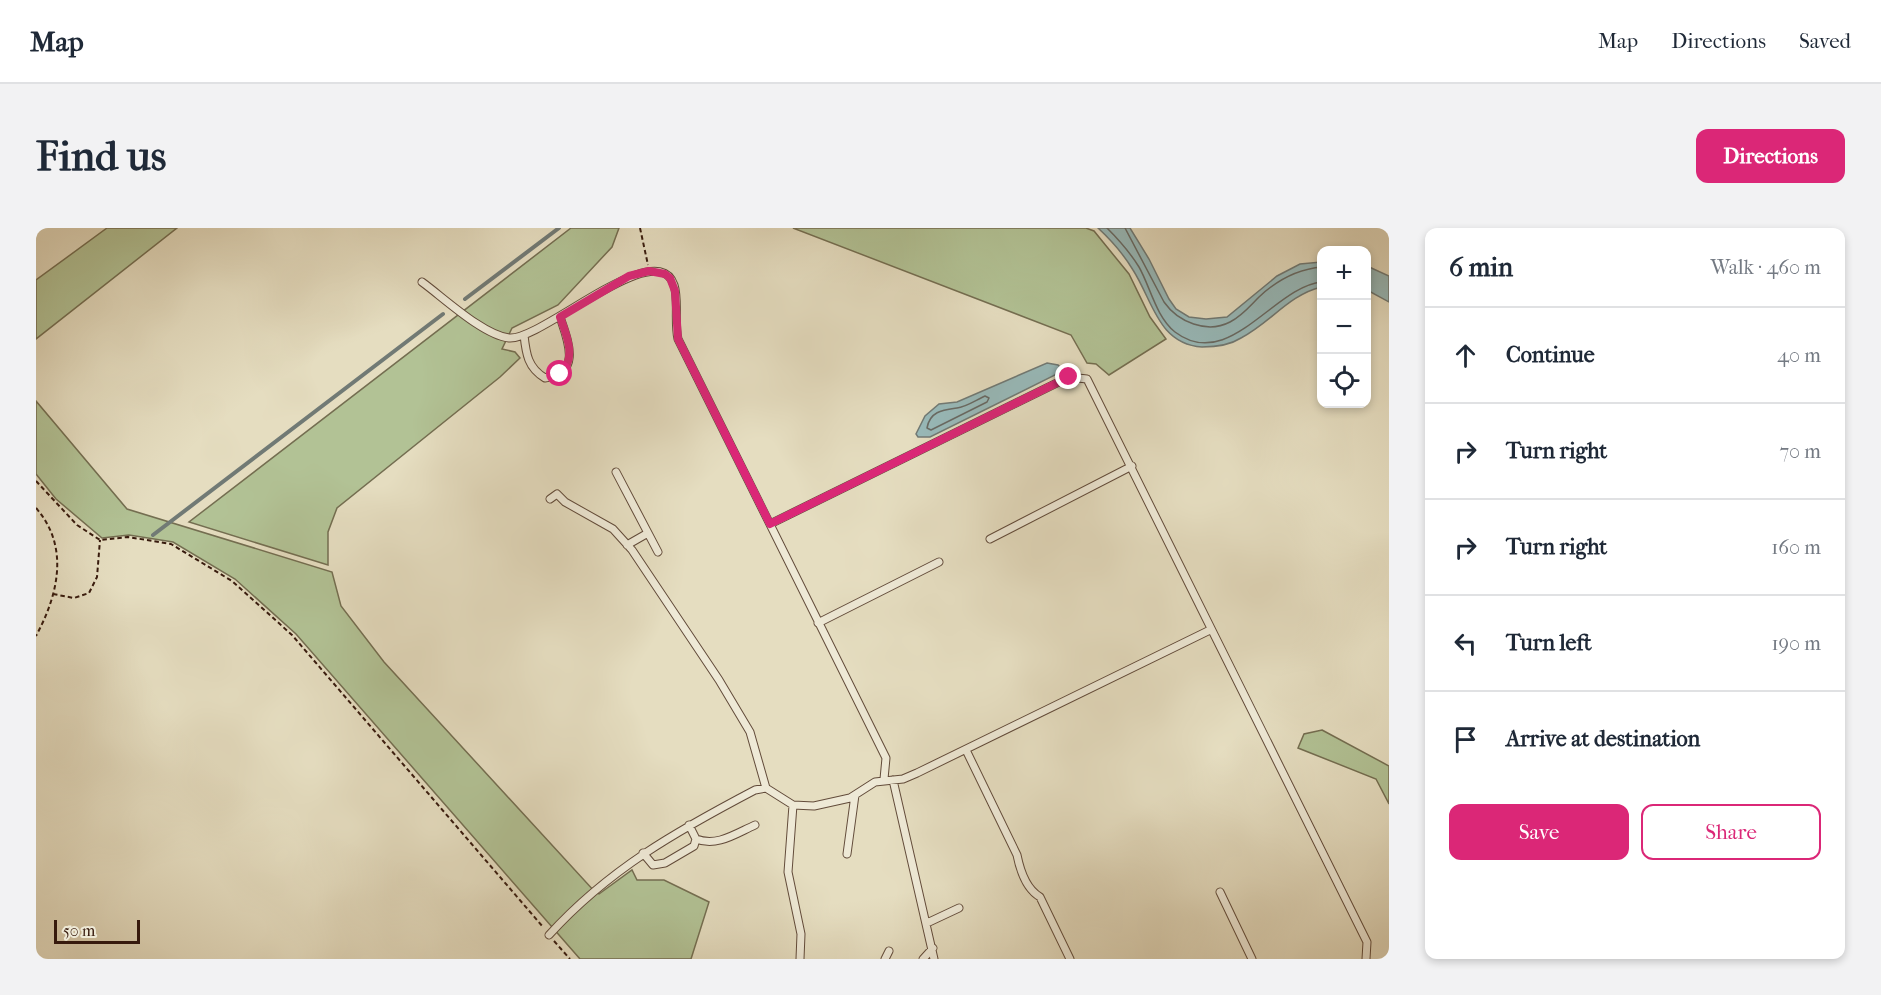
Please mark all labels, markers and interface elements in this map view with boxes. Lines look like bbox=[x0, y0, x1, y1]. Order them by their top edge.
text: Map bbox=[30, 25, 84, 58]
text: Map bbox=[1598, 29, 1638, 53]
text: Directions bbox=[1671, 29, 1766, 53]
text: Saved bbox=[1799, 29, 1851, 53]
button: Directions bbox=[1696, 129, 1845, 183]
text: Find us bbox=[36, 132, 166, 181]
map controls bbox=[1317, 246, 1371, 408]
button: + bbox=[1317, 246, 1371, 300]
text: 6 min bbox=[1449, 252, 1513, 283]
text: Walk · 460 m bbox=[1710, 256, 1821, 279]
button: − bbox=[1317, 300, 1371, 354]
icon: ahead bbox=[1449, 339, 1482, 372]
text: Continue bbox=[1506, 342, 1595, 368]
text: 40 m bbox=[1777, 344, 1821, 367]
button: locate bbox=[1317, 354, 1371, 408]
route start bbox=[546, 360, 572, 386]
route end bbox=[1055, 363, 1081, 389]
icon: right bbox=[1449, 435, 1482, 468]
text: Turn right bbox=[1506, 438, 1607, 464]
text: 70 m bbox=[1779, 440, 1821, 463]
icon: right bbox=[1449, 531, 1482, 564]
text: Turn right bbox=[1506, 534, 1607, 560]
text: 160 m bbox=[1771, 536, 1821, 559]
icon: left bbox=[1449, 627, 1482, 660]
text: Turn left bbox=[1506, 630, 1592, 656]
text: 190 m bbox=[1771, 632, 1821, 655]
icon: arrive bbox=[1449, 723, 1482, 756]
text: Arrive at destination bbox=[1506, 726, 1700, 752]
button: Save bbox=[1449, 804, 1629, 860]
button: Share bbox=[1641, 804, 1821, 860]
scale bar bbox=[54, 917, 140, 944]
text: 50 m bbox=[63, 921, 95, 940]

